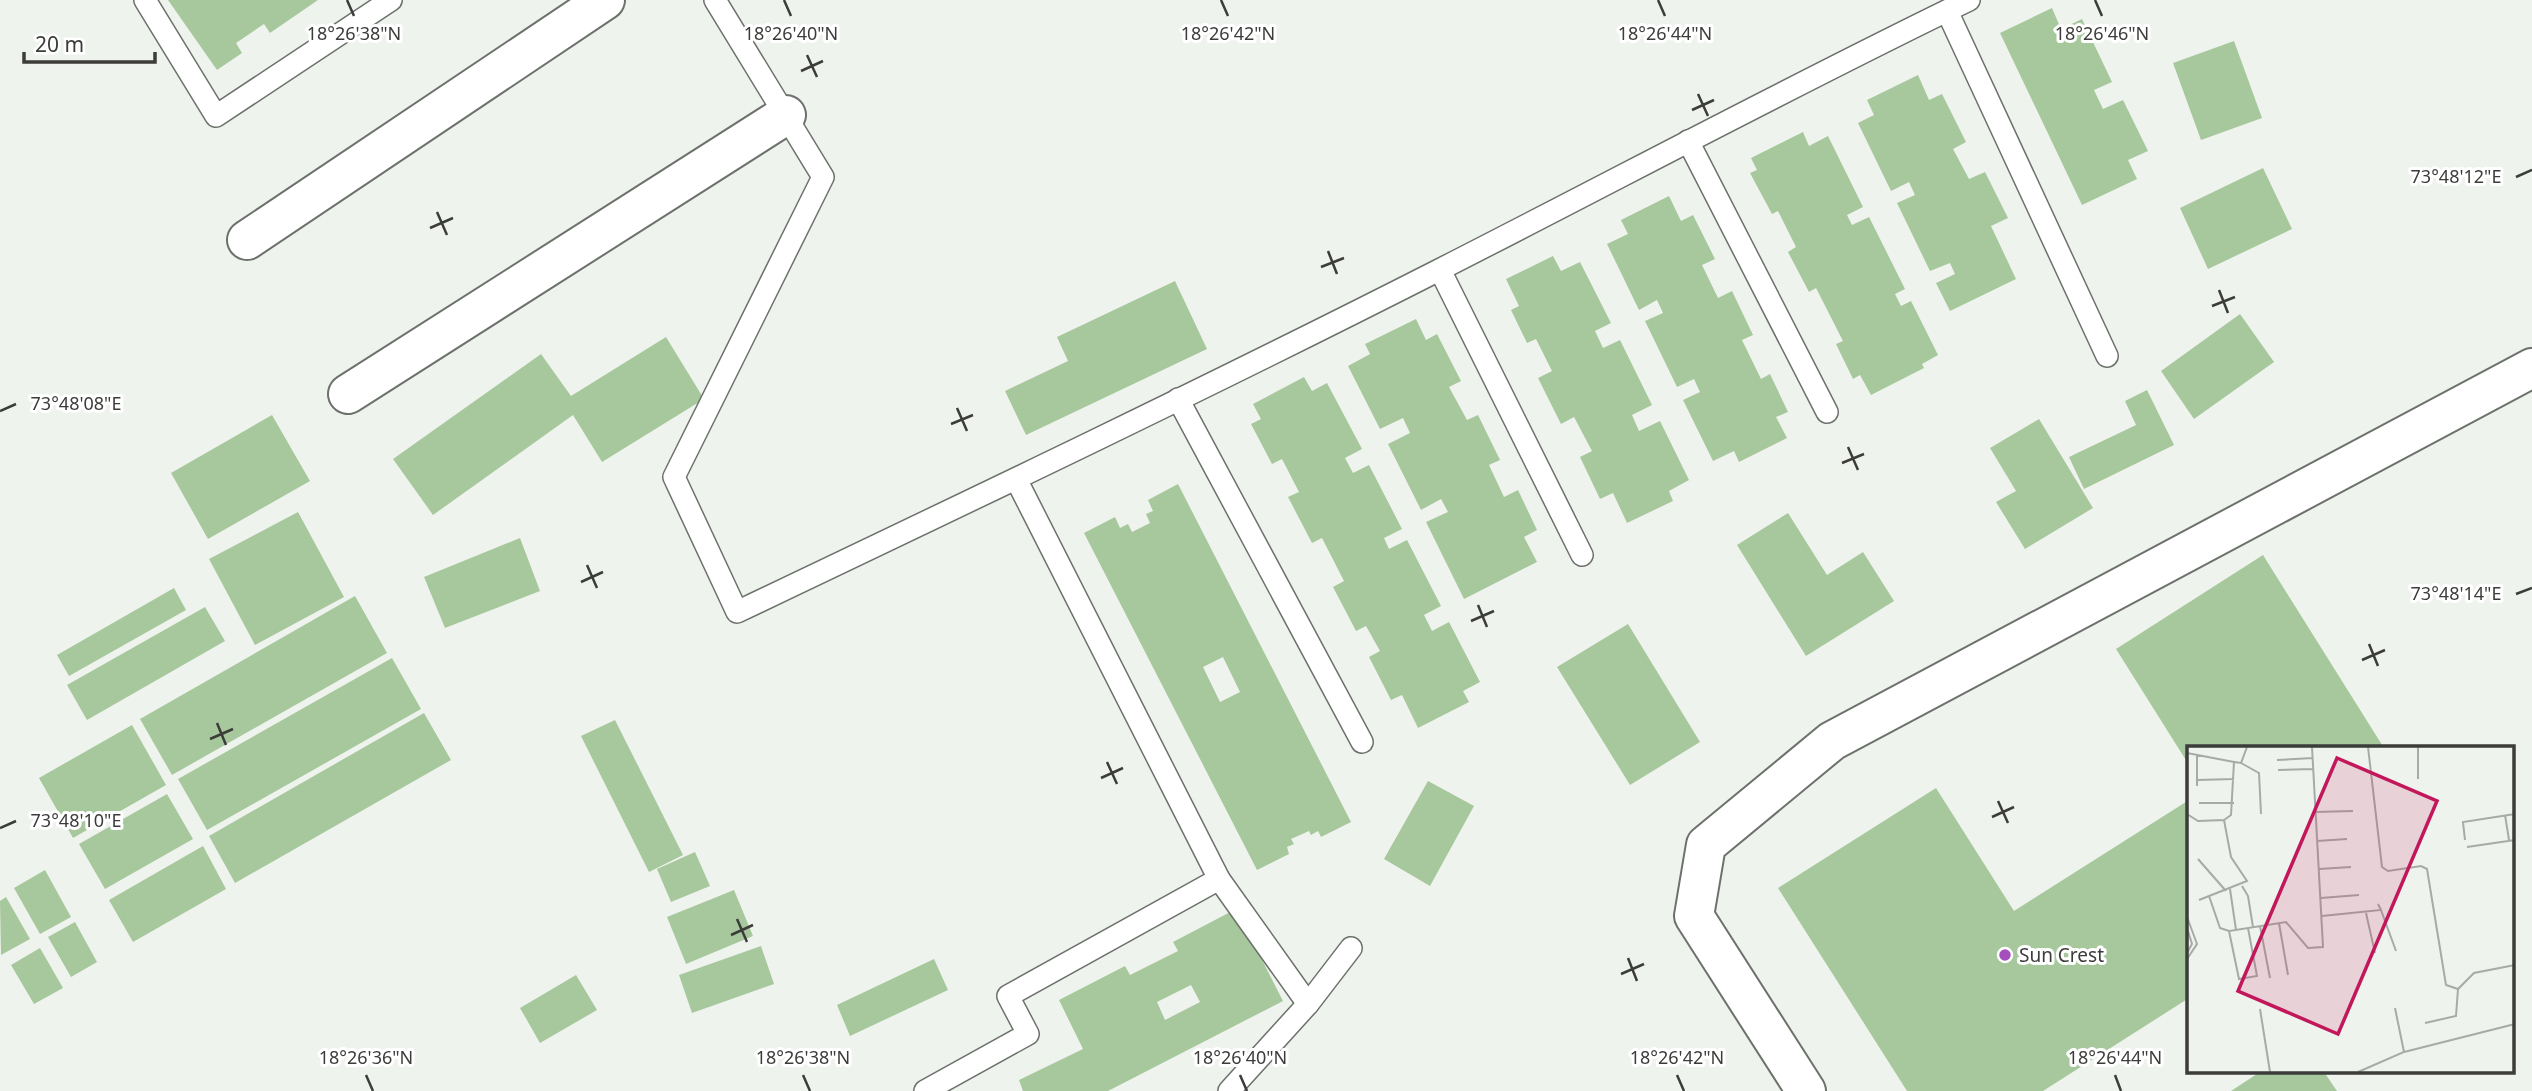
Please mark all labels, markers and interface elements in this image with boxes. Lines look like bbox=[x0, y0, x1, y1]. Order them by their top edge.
scale bar bbox=[24, 21, 156, 65]
text: 18°26'38"N bbox=[307, 21, 401, 45]
text: 18°26'40"N bbox=[744, 21, 838, 45]
text: 18°26'42"N bbox=[1181, 21, 1275, 45]
text: 18°26'44"N bbox=[1618, 21, 1712, 45]
text: 18°26'46"N bbox=[2055, 21, 2149, 45]
text: 20 m bbox=[35, 30, 84, 58]
text: 73°48'12"E bbox=[2411, 164, 2501, 188]
text: 73°48'08"E bbox=[31, 391, 121, 415]
text: 73°48'14"E bbox=[2411, 581, 2501, 605]
inset map bbox=[2187, 746, 2514, 1074]
text: 73°48'10"E bbox=[31, 808, 121, 832]
place label: Sun Crest bbox=[2019, 942, 2104, 968]
marker: Sun Crest bbox=[1997, 947, 2013, 963]
text: 18°26'36"N bbox=[319, 1045, 413, 1069]
text: 18°26'38"N bbox=[756, 1045, 850, 1069]
text: 18°26'40"N bbox=[1193, 1045, 1287, 1069]
text: 18°26'42"N bbox=[1630, 1045, 1724, 1069]
text: 18°26'44"N bbox=[2068, 1045, 2162, 1069]

